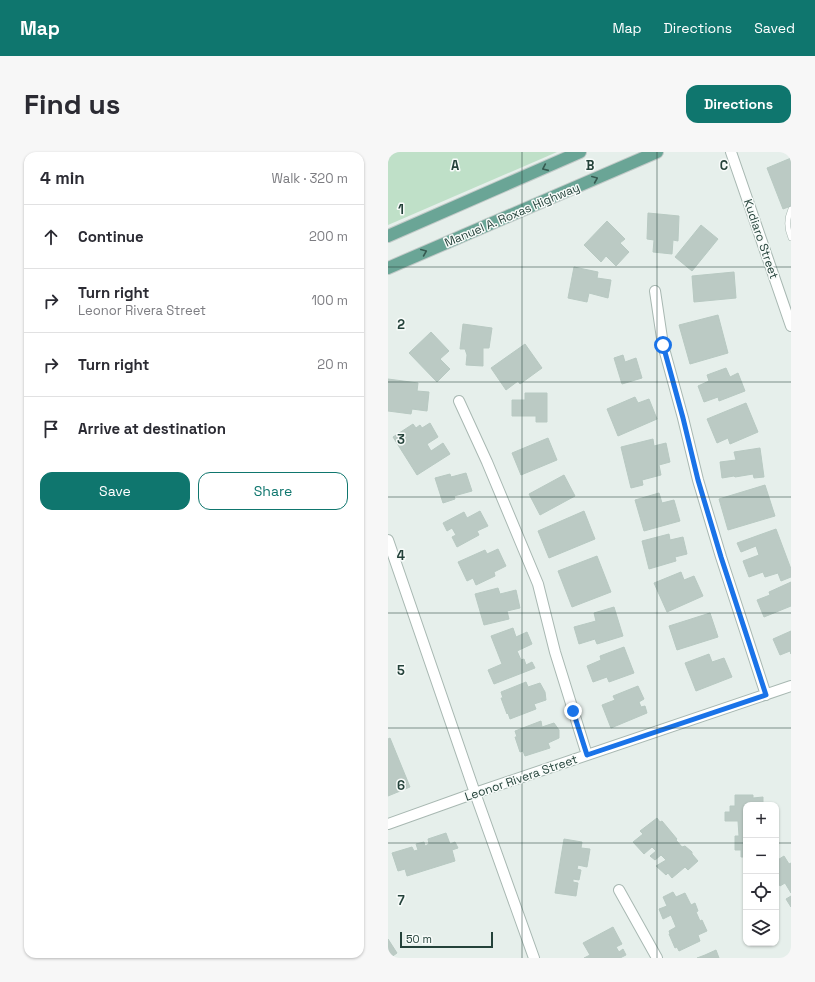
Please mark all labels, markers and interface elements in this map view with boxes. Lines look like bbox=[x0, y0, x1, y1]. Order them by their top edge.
text: Map bbox=[20, 16, 60, 41]
text: Map bbox=[612, 19, 642, 37]
text: Directions bbox=[664, 19, 732, 37]
text: Saved bbox=[754, 19, 795, 37]
button: Directions bbox=[686, 85, 791, 123]
text: Find us bbox=[24, 86, 121, 122]
text: A bbox=[451, 157, 460, 174]
text: B bbox=[586, 157, 595, 174]
text: C bbox=[720, 157, 728, 174]
one-way arrow bbox=[541, 163, 548, 171]
text: 4 min bbox=[40, 167, 85, 189]
text: Walk · 320 m bbox=[271, 170, 348, 187]
one-way arrow bbox=[590, 176, 598, 184]
street label: Manuel A. Roxas Highway bbox=[442, 179, 582, 251]
street label: Kudiaro Street bbox=[740, 197, 782, 281]
text: 1 bbox=[398, 201, 404, 218]
icon: ahead bbox=[40, 226, 62, 248]
text: Continue bbox=[78, 227, 144, 246]
text: 200 m bbox=[309, 228, 348, 245]
one-way arrow bbox=[419, 249, 427, 257]
text: Turn right bbox=[78, 283, 149, 302]
icon: right bbox=[40, 290, 62, 312]
text: 100 m bbox=[311, 292, 348, 309]
text: Leonor Rivera Street bbox=[78, 302, 206, 319]
text: 2 bbox=[397, 316, 405, 333]
route start bbox=[654, 336, 672, 354]
icon: right bbox=[40, 354, 62, 376]
text: Turn right bbox=[78, 355, 149, 374]
text: 20 m bbox=[317, 356, 348, 373]
icon: arrive bbox=[40, 418, 62, 440]
text: Arrive at destination bbox=[78, 419, 226, 438]
text: 3 bbox=[397, 431, 405, 448]
button: Save bbox=[40, 472, 190, 510]
button: Share bbox=[198, 472, 348, 510]
text: 4 bbox=[397, 547, 405, 564]
text: 5 bbox=[397, 662, 405, 679]
route end bbox=[564, 702, 582, 720]
street label: Leonor Rivera Street bbox=[462, 751, 580, 805]
text: 6 bbox=[397, 777, 405, 794]
map controls bbox=[743, 802, 779, 946]
button: + bbox=[743, 802, 779, 838]
button: − bbox=[743, 838, 779, 874]
button: locate bbox=[743, 874, 779, 910]
text: 7 bbox=[397, 892, 405, 909]
button: layers bbox=[743, 910, 779, 946]
scale bar bbox=[400, 930, 493, 949]
text: 50 m bbox=[406, 932, 432, 946]

